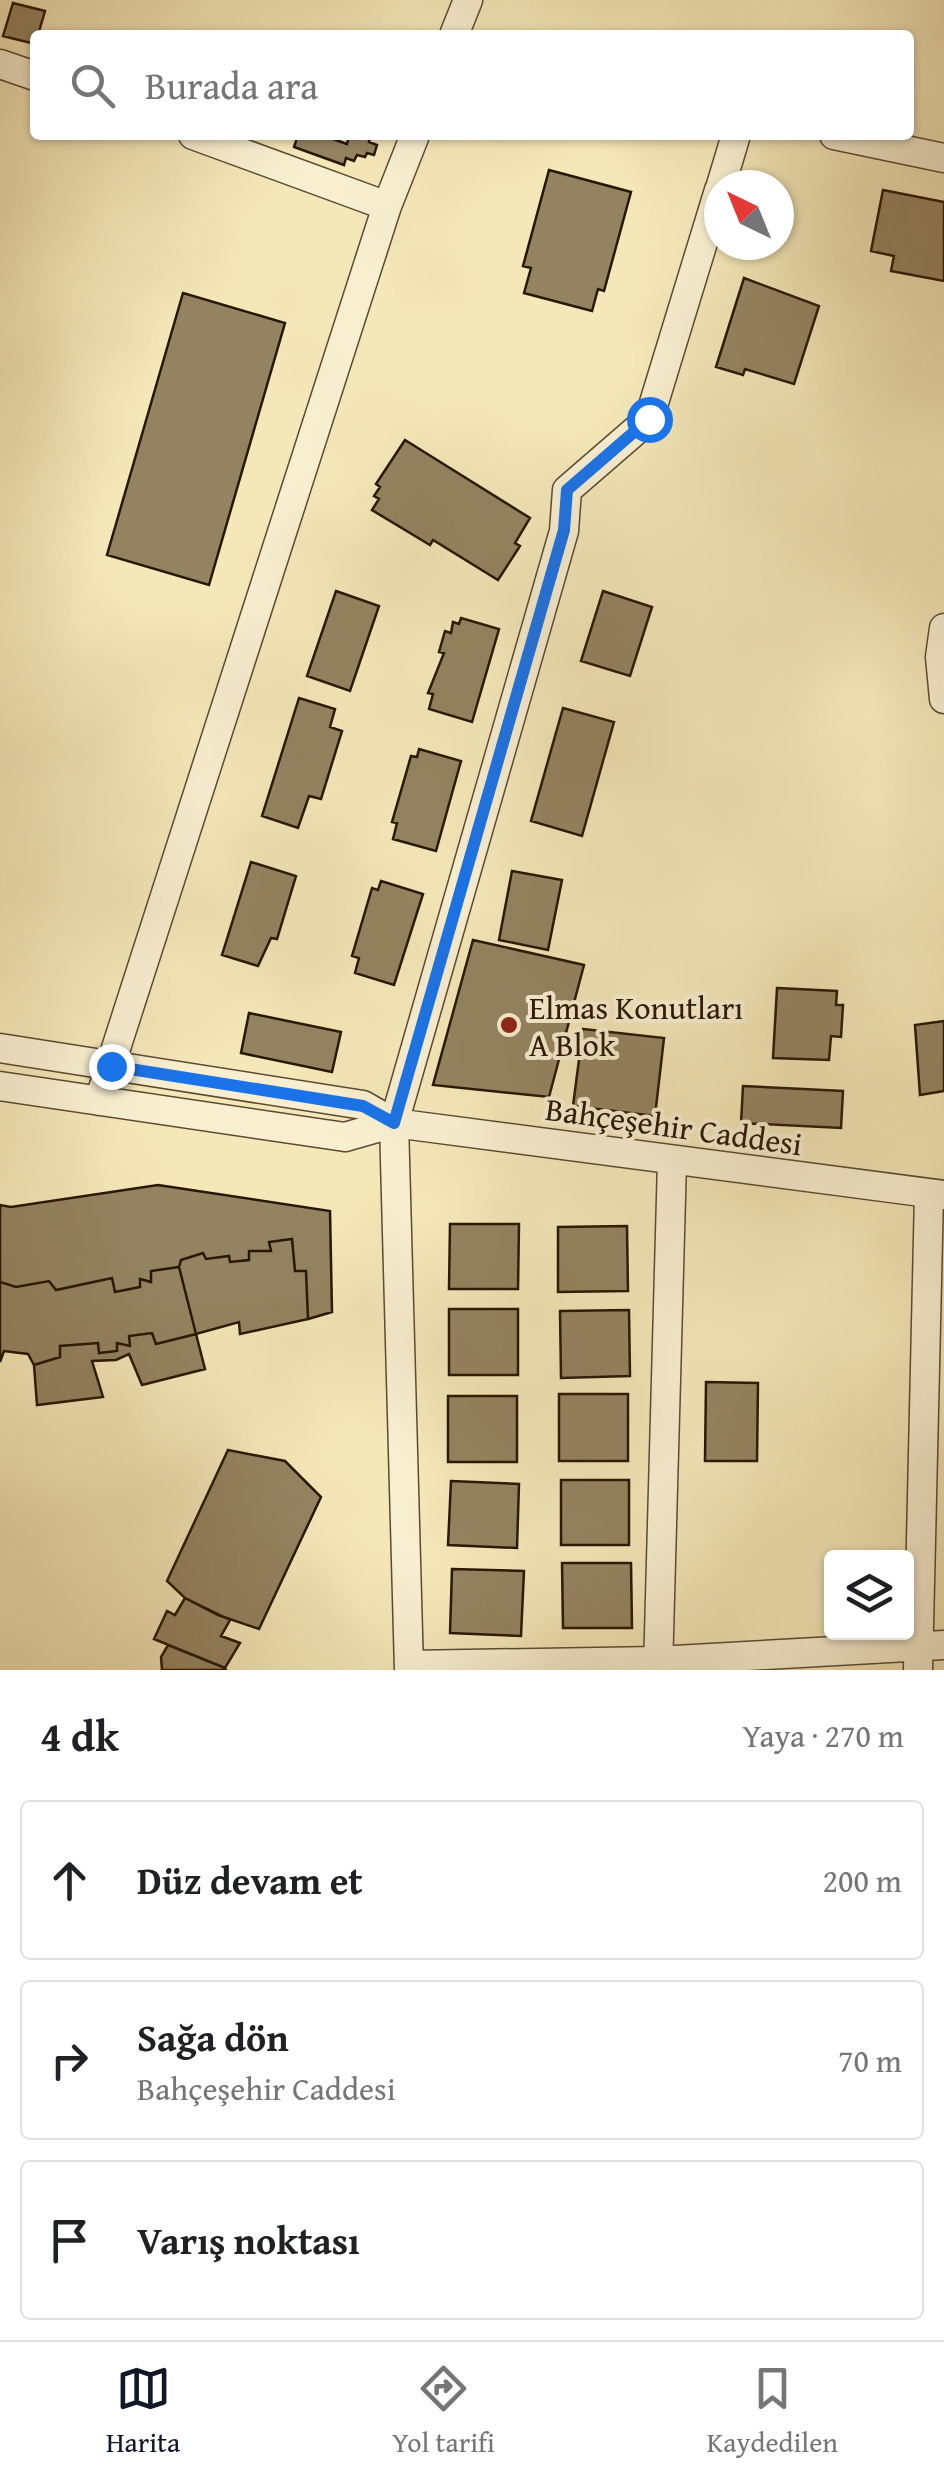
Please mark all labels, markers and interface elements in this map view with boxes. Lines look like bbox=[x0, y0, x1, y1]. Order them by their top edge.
search box bbox=[30, 30, 914, 140]
text: Burada ara bbox=[145, 57, 318, 113]
icon: search bbox=[65, 58, 120, 113]
north arrow bbox=[704, 170, 794, 260]
route start bbox=[627, 397, 673, 443]
place label: Elmas Konutları A Blok bbox=[529, 984, 743, 1068]
marker: Elmas Konutları A Blok bbox=[498, 1014, 520, 1036]
route end bbox=[89, 1044, 135, 1090]
street label: Bahçeşehir Caddesi bbox=[543, 1085, 805, 1167]
map controls bbox=[824, 1550, 914, 1640]
button: layers bbox=[824, 1550, 914, 1640]
text: 4 dk bbox=[40, 1705, 119, 1766]
text: Yaya · 270 m bbox=[742, 1712, 904, 1759]
text: Düz devam et bbox=[137, 1852, 363, 1908]
icon: ahead bbox=[42, 1853, 97, 1908]
text: 200 m bbox=[823, 1857, 902, 1904]
text: Sağa dön bbox=[137, 2009, 289, 2065]
icon: right bbox=[42, 2033, 97, 2088]
text: 70 m bbox=[838, 2037, 902, 2084]
text: Bahçeşehir Caddesi bbox=[137, 2065, 396, 2112]
text: Varış noktası bbox=[137, 2212, 360, 2268]
icon: arrive bbox=[42, 2213, 97, 2268]
tab: Harita bbox=[106, 2361, 180, 2462]
tab: Yol tarifi bbox=[392, 2361, 495, 2462]
tab: Kaydedilen bbox=[707, 2361, 838, 2462]

